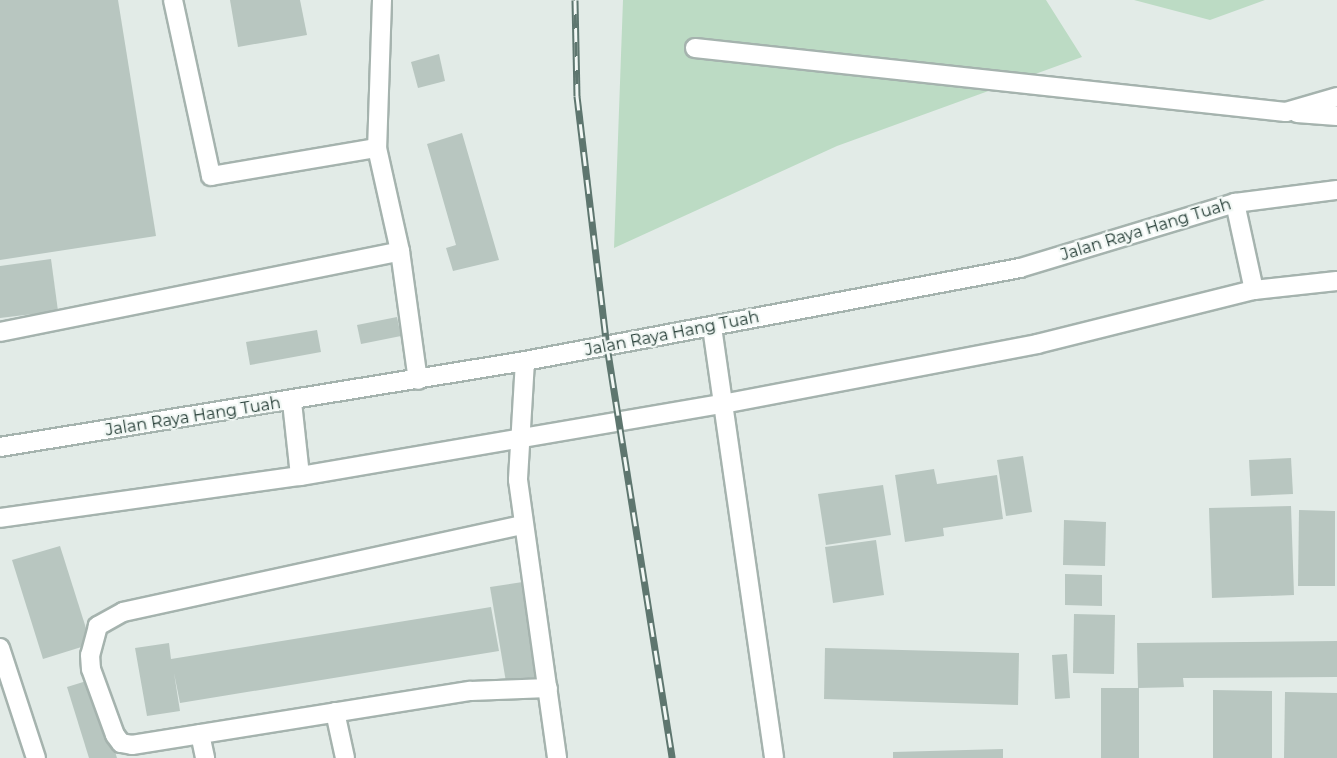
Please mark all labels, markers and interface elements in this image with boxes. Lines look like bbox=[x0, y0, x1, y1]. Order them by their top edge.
street label: Jalan Raya Hang Tuah bbox=[1058, 195, 1234, 265]
street label: Jalan Raya Hang Tuah bbox=[583, 308, 761, 360]
street label: Jalan Raya Hang Tuah bbox=[104, 394, 282, 440]

